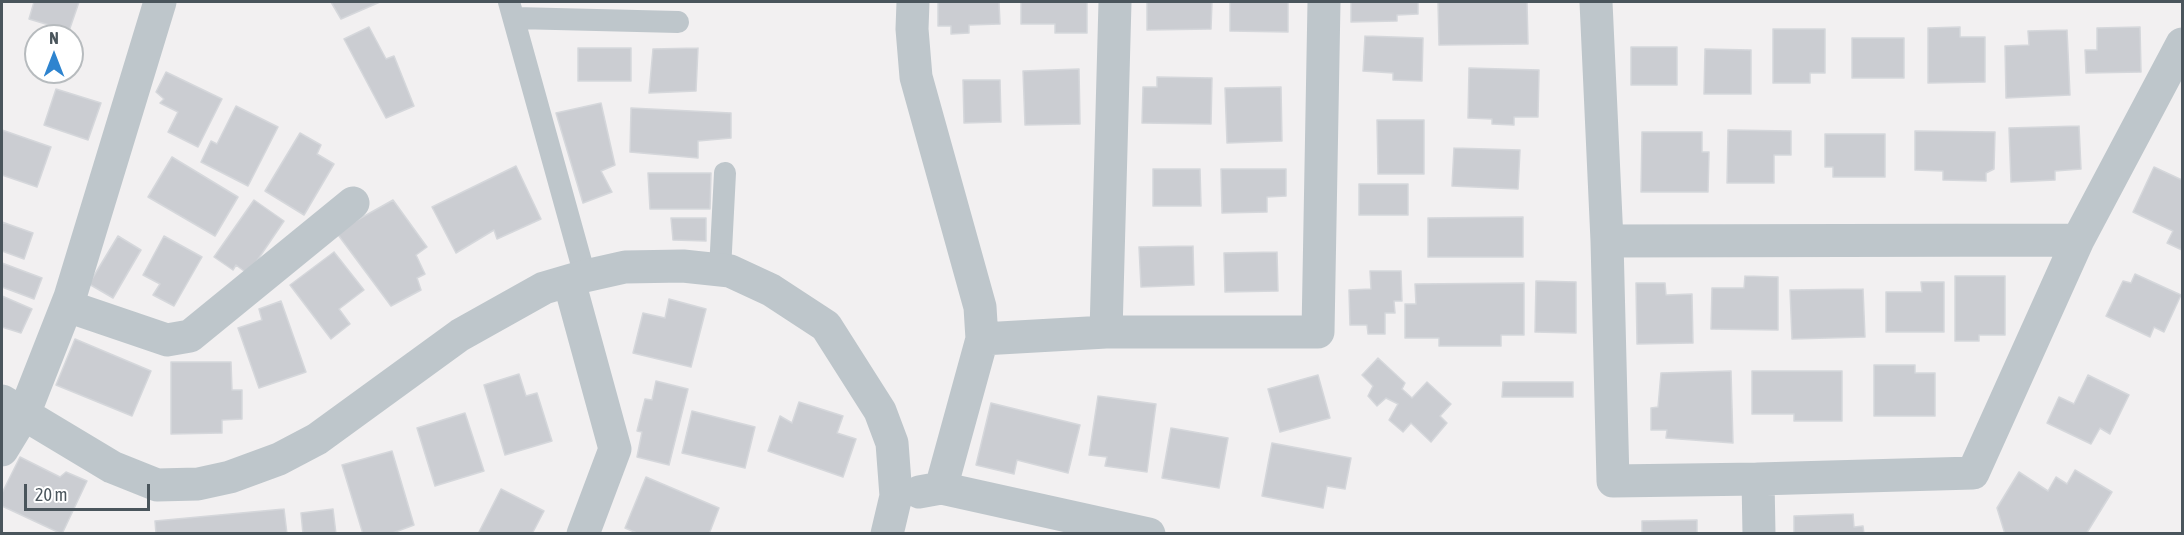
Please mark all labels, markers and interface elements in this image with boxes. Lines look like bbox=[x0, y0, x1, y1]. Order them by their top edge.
north arrow bbox=[24, 24, 84, 84]
text: N bbox=[49, 29, 59, 47]
scale bar bbox=[27, 472, 153, 510]
text: 20 m bbox=[35, 484, 67, 505]

